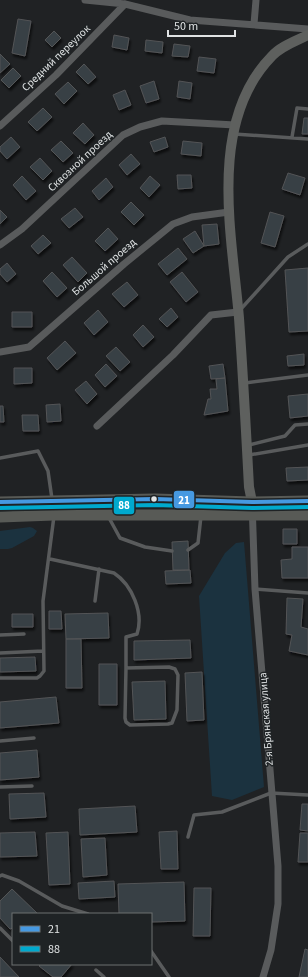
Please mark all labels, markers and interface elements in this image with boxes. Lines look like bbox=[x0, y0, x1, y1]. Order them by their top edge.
scale bar bbox=[168, 12, 235, 38]
text: 50 m bbox=[174, 18, 198, 35]
street label: Средний переулок bbox=[18, 21, 94, 95]
street label: Сквозной проезд bbox=[44, 127, 116, 195]
street label: Большой проезд bbox=[69, 235, 139, 299]
line badge: 21 bbox=[173, 490, 195, 509]
text: 21 bbox=[178, 493, 190, 508]
unlabelled marker bbox=[149, 494, 159, 504]
line badge: 88 bbox=[113, 496, 135, 515]
text: 88 bbox=[118, 498, 130, 513]
street label: 2-я Брянская улица bbox=[255, 672, 277, 766]
legend bbox=[12, 913, 152, 965]
text: 21 bbox=[48, 921, 60, 938]
text: 88 bbox=[48, 941, 60, 958]

